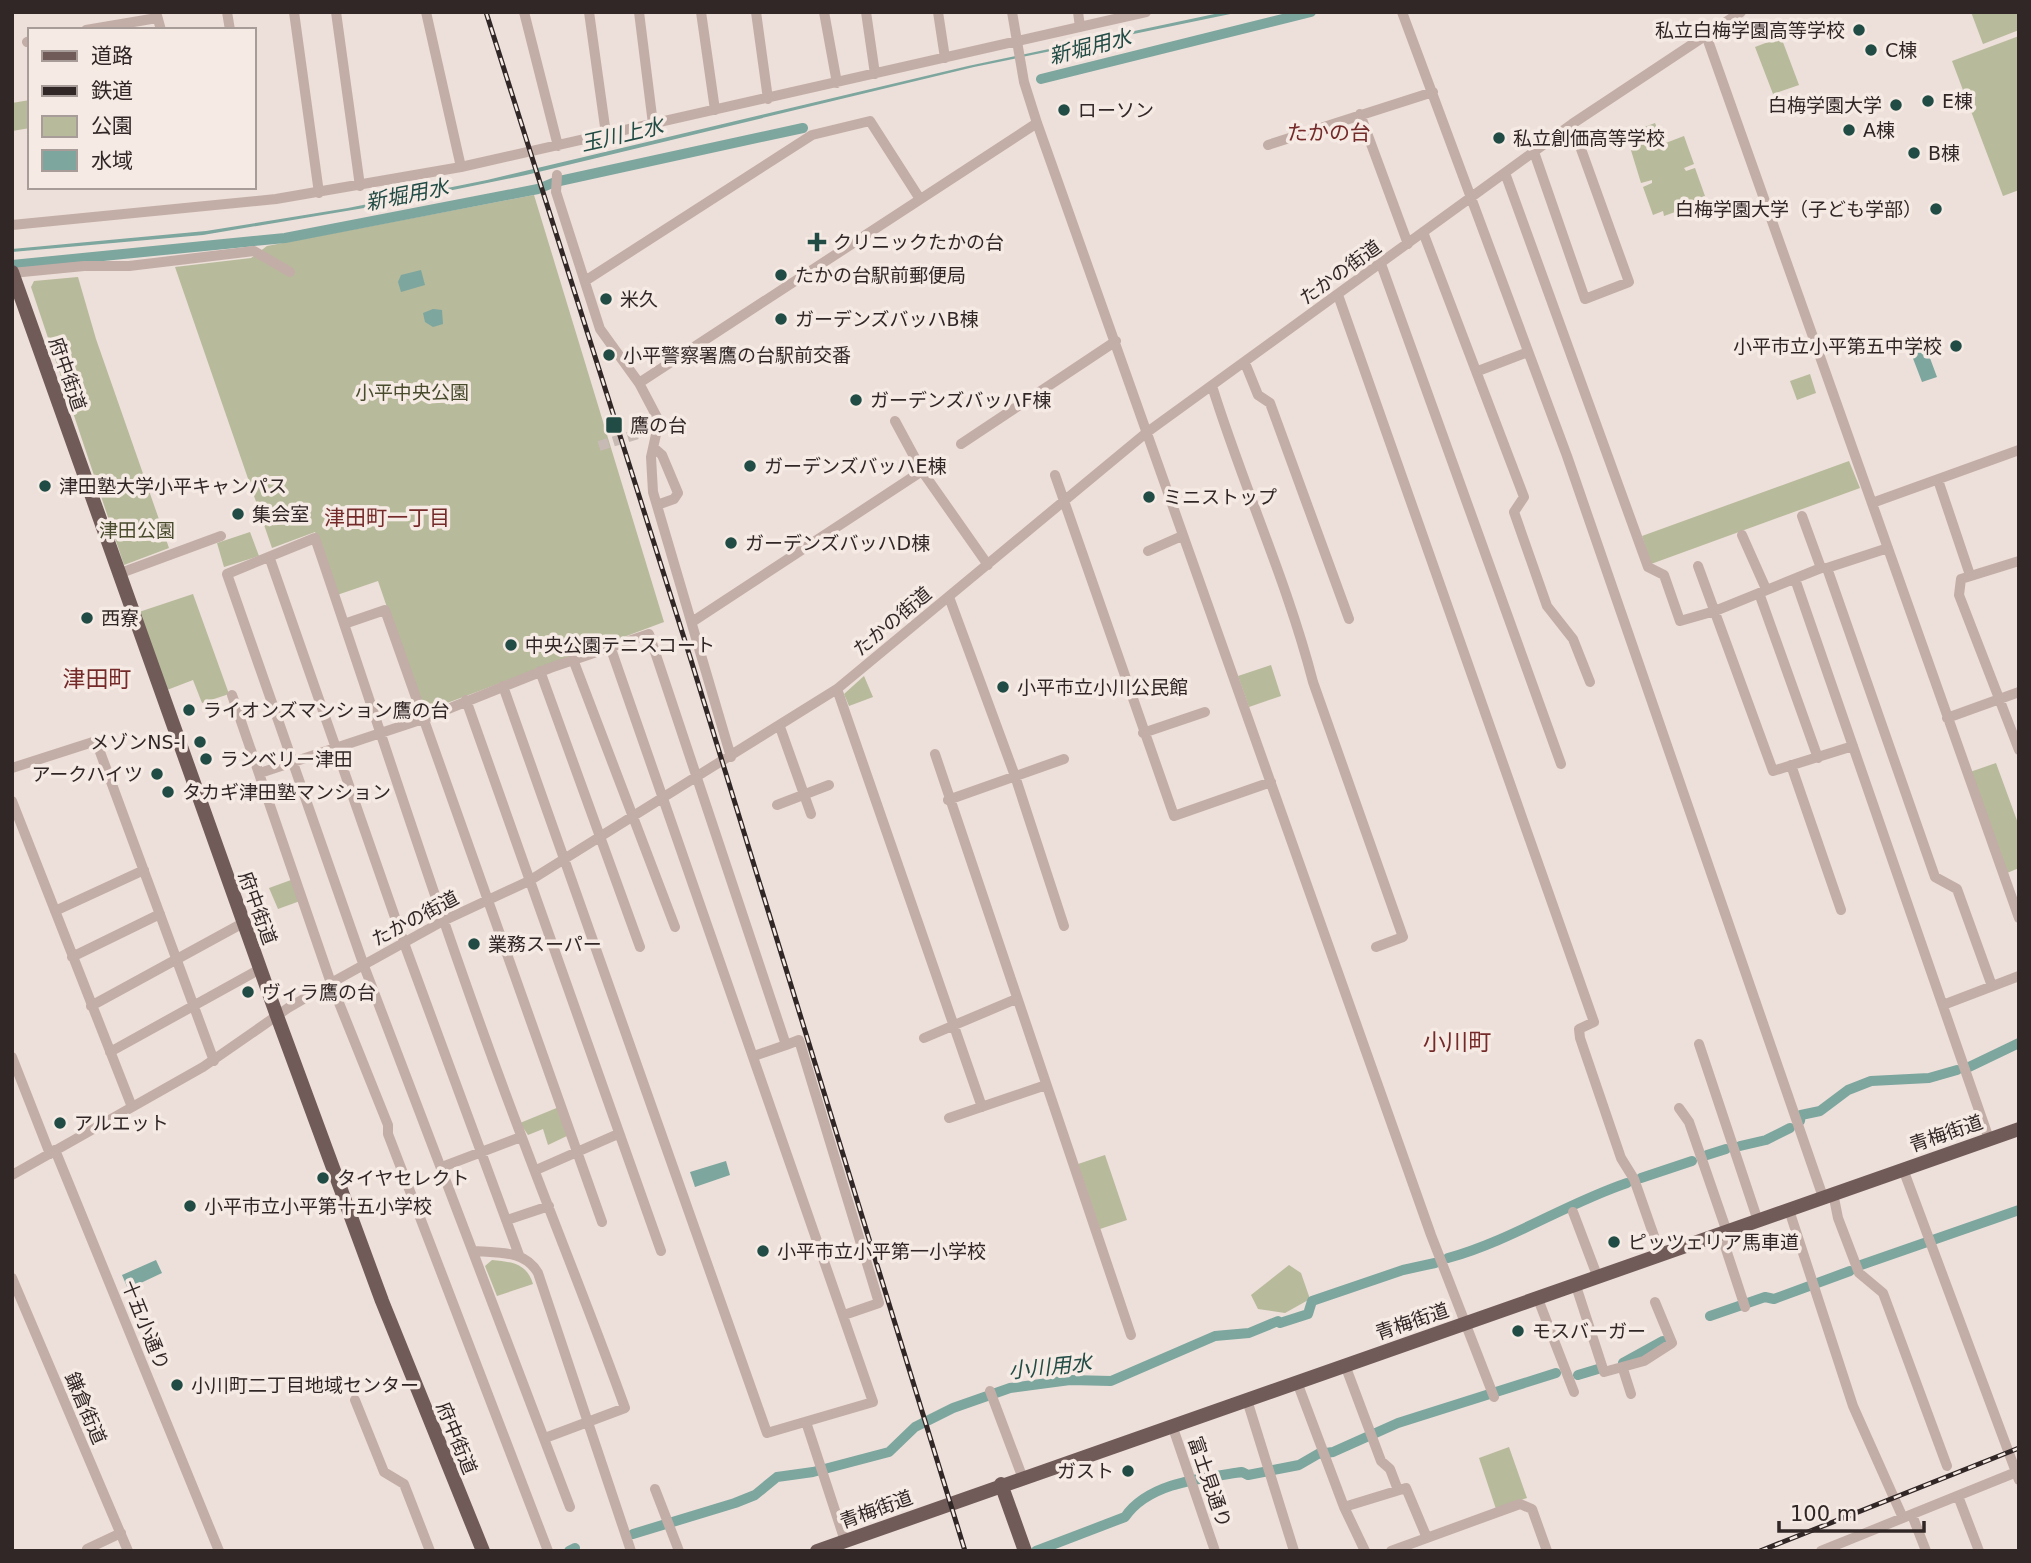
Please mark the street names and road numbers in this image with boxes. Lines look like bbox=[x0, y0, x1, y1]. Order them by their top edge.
street label: たかの街道 bbox=[1295, 235, 1385, 309]
street label: 府中街道 bbox=[45, 334, 91, 414]
street label: たかの街道 bbox=[849, 582, 935, 660]
street label: 府中街道 bbox=[235, 869, 281, 947]
street label: たかの街道 bbox=[368, 886, 462, 950]
street label: 青梅街道 bbox=[1906, 1110, 1986, 1156]
street label: 十五小通り bbox=[118, 1277, 174, 1373]
street label: 青梅街道 bbox=[1372, 1298, 1452, 1344]
street label: 鎌倉街道 bbox=[61, 1369, 111, 1447]
street label: 府中街道 bbox=[433, 1399, 481, 1477]
street label: 富士見通り bbox=[1184, 1433, 1236, 1531]
street label: 青梅街道 bbox=[837, 1486, 915, 1532]

